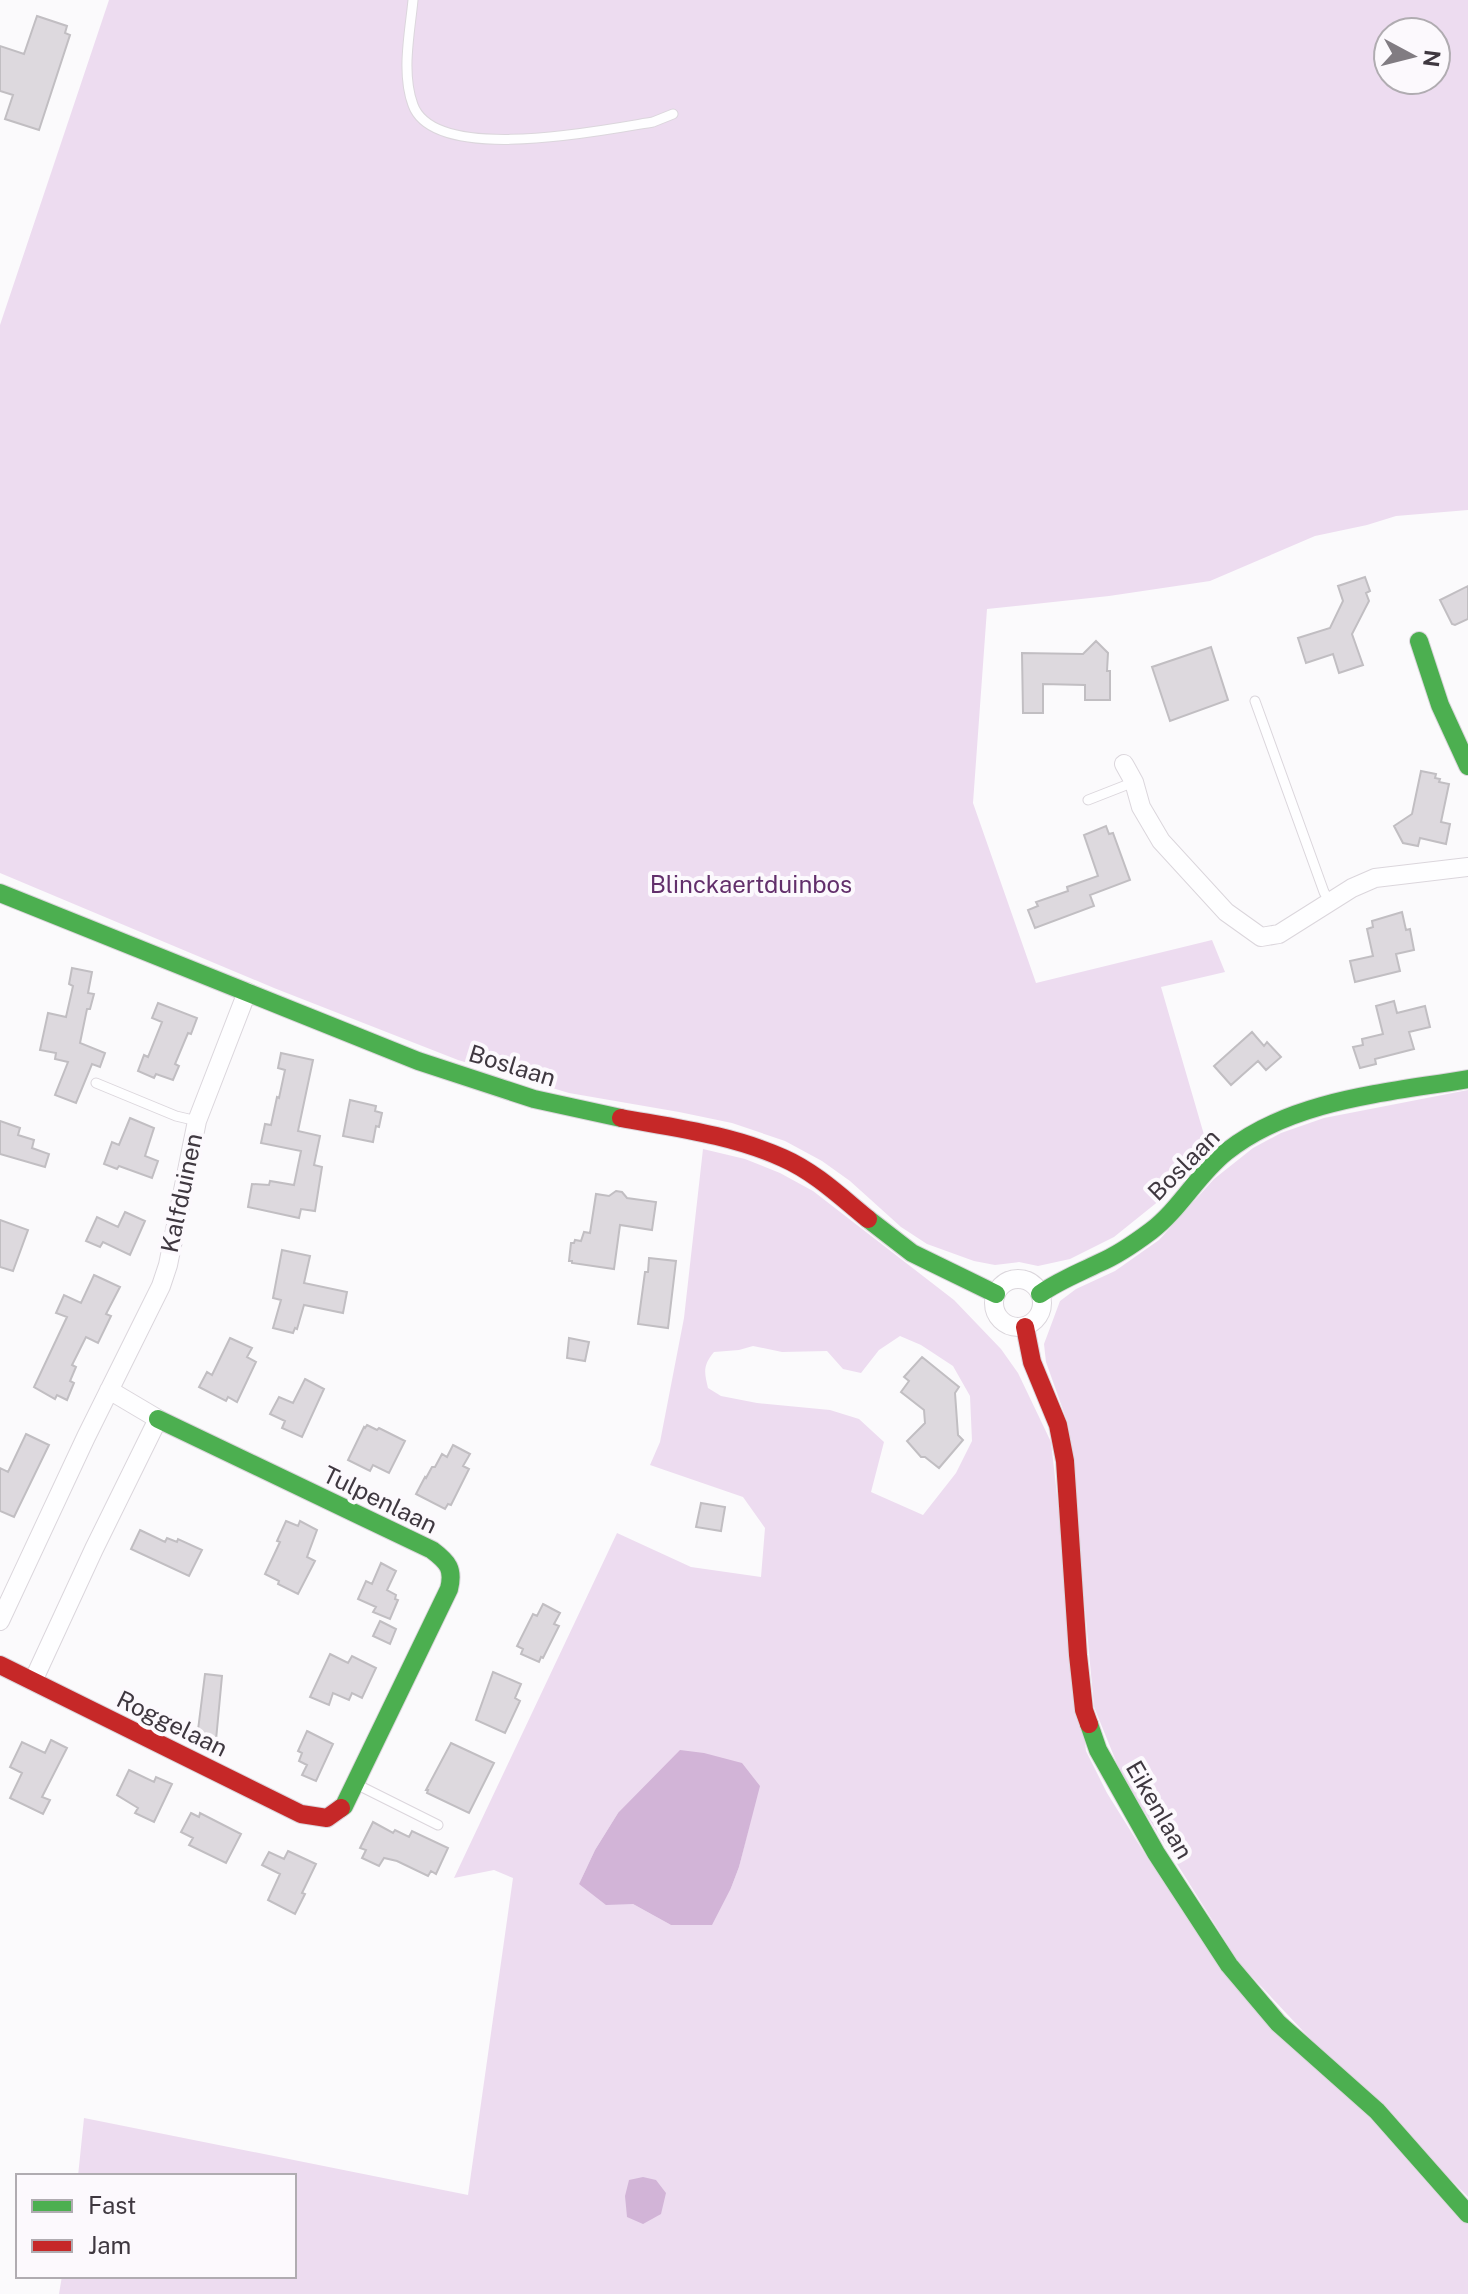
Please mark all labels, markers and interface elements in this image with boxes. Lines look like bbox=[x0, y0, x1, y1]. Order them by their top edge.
north arrow bbox=[1372, 16, 1452, 96]
text: N bbox=[1418, 48, 1446, 69]
park label: Blinckaertduinbos bbox=[650, 870, 852, 898]
street label: Boslaan bbox=[465, 1039, 559, 1091]
street label: Boslaan bbox=[1142, 1123, 1225, 1206]
street label: Kalfduinen bbox=[155, 1131, 207, 1255]
street label: Tulpenlaan bbox=[319, 1459, 442, 1539]
street label: Roggelaan bbox=[113, 1684, 232, 1762]
street label: Eikenlaan bbox=[1121, 1755, 1199, 1864]
legend bbox=[16, 2174, 296, 2278]
text: Fast bbox=[88, 2191, 136, 2219]
text: Jam bbox=[88, 2231, 131, 2259]

